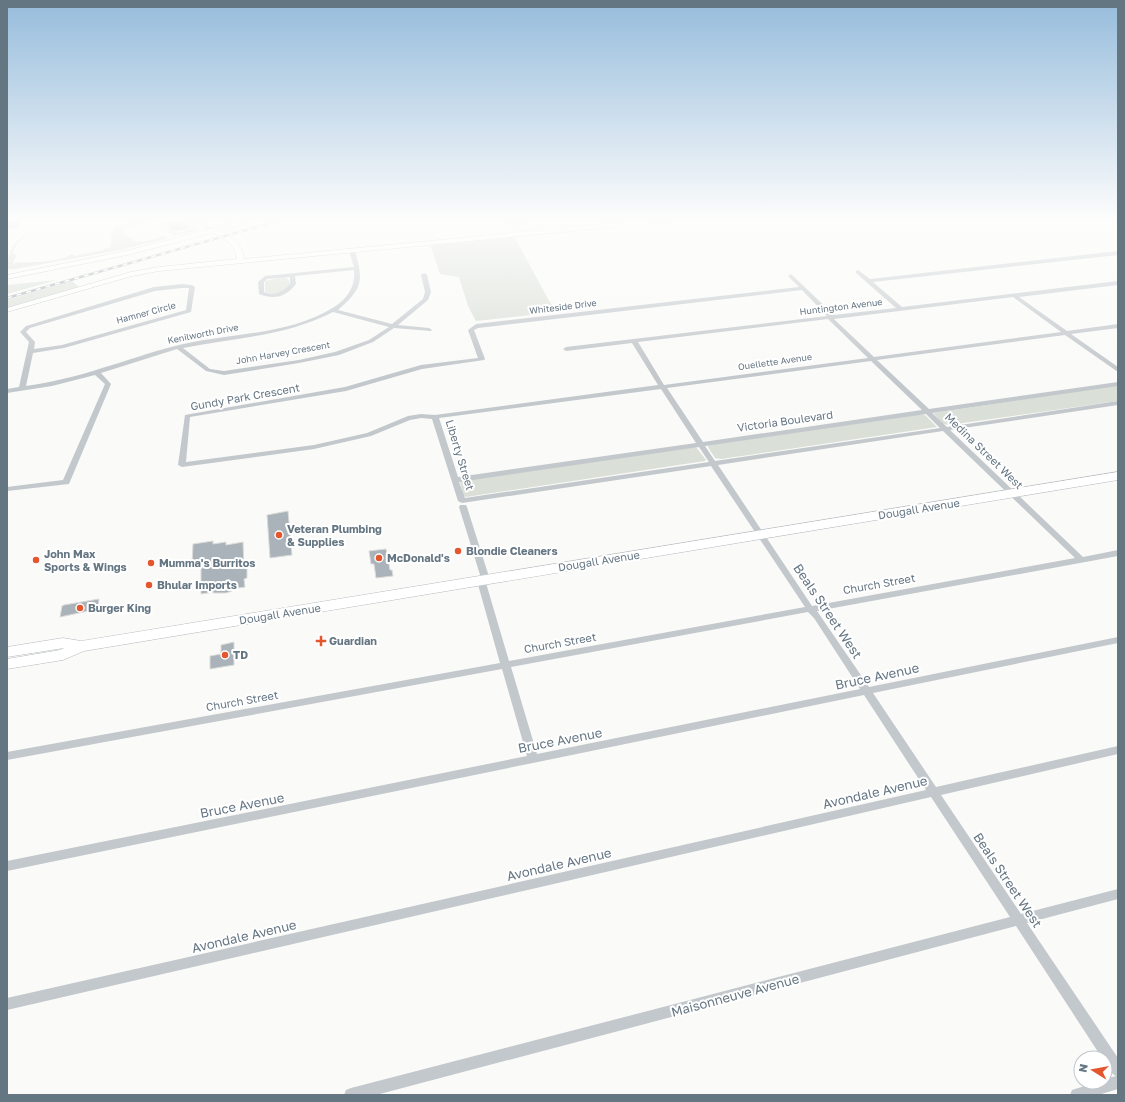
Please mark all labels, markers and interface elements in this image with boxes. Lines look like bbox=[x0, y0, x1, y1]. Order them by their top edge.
street label: Huntington Avenue bbox=[799, 296, 883, 317]
street label: Whiteside Drive bbox=[529, 297, 597, 316]
street label: Hamner Circle bbox=[115, 299, 177, 326]
street label: Kenilworth Drive bbox=[167, 321, 239, 346]
street label: John Harvey Crescent bbox=[235, 339, 331, 366]
street label: Ouellette Avenue bbox=[737, 351, 813, 372]
street label: Gundy Park Crescent bbox=[189, 380, 301, 413]
street label: Victoria Boulevard bbox=[736, 407, 834, 434]
street label: Medina Street West bbox=[943, 410, 1026, 491]
street label: Liberty Street bbox=[444, 418, 477, 492]
street label: Dougall Avenue bbox=[877, 496, 961, 521]
place label: Veteran Plumbing & Supplies bbox=[287, 522, 382, 548]
marker: Veteran Plumbing & Supplies bbox=[274, 530, 284, 540]
place label: Blondie Cleaners bbox=[466, 544, 558, 557]
marker: Blondie Cleaners bbox=[453, 546, 463, 556]
place label: John Max Sports & Wings bbox=[44, 547, 127, 573]
street label: Dougall Avenue bbox=[557, 548, 641, 573]
place label: McDonald's bbox=[387, 551, 450, 564]
marker: McDonald's bbox=[374, 553, 384, 563]
marker: John Max Sports & Wings bbox=[31, 555, 41, 565]
place label: Mumma's Burritos bbox=[159, 556, 255, 569]
marker: Mumma's Burritos bbox=[146, 558, 156, 568]
street label: Beals Street West bbox=[790, 560, 866, 662]
street label: Church Street bbox=[842, 571, 916, 596]
place label: Bhular Imports bbox=[157, 578, 237, 591]
marker: Bhular Imports bbox=[144, 580, 154, 590]
place label: Burger King bbox=[88, 601, 151, 614]
street label: Dougall Avenue bbox=[238, 601, 322, 626]
marker: Burger King bbox=[75, 603, 85, 613]
street label: Church Street bbox=[523, 630, 597, 655]
place label: Guardian bbox=[329, 634, 377, 647]
marker: Guardian bbox=[316, 636, 326, 646]
place label: TD bbox=[233, 648, 248, 661]
marker: TD bbox=[220, 650, 230, 660]
street label: Bruce Avenue bbox=[834, 659, 920, 693]
street label: Church Street bbox=[205, 688, 279, 713]
street label: Bruce Avenue bbox=[517, 724, 603, 756]
street label: Avondale Avenue bbox=[821, 772, 929, 812]
street label: Bruce Avenue bbox=[199, 789, 285, 821]
street label: Beals Street West bbox=[970, 829, 1046, 931]
street label: Avondale Avenue bbox=[505, 844, 613, 884]
street label: Avondale Avenue bbox=[190, 916, 298, 956]
street label: Maisonneuve Avenue bbox=[669, 970, 801, 1020]
north arrow bbox=[1073, 1050, 1113, 1090]
text: N bbox=[1076, 1063, 1090, 1073]

